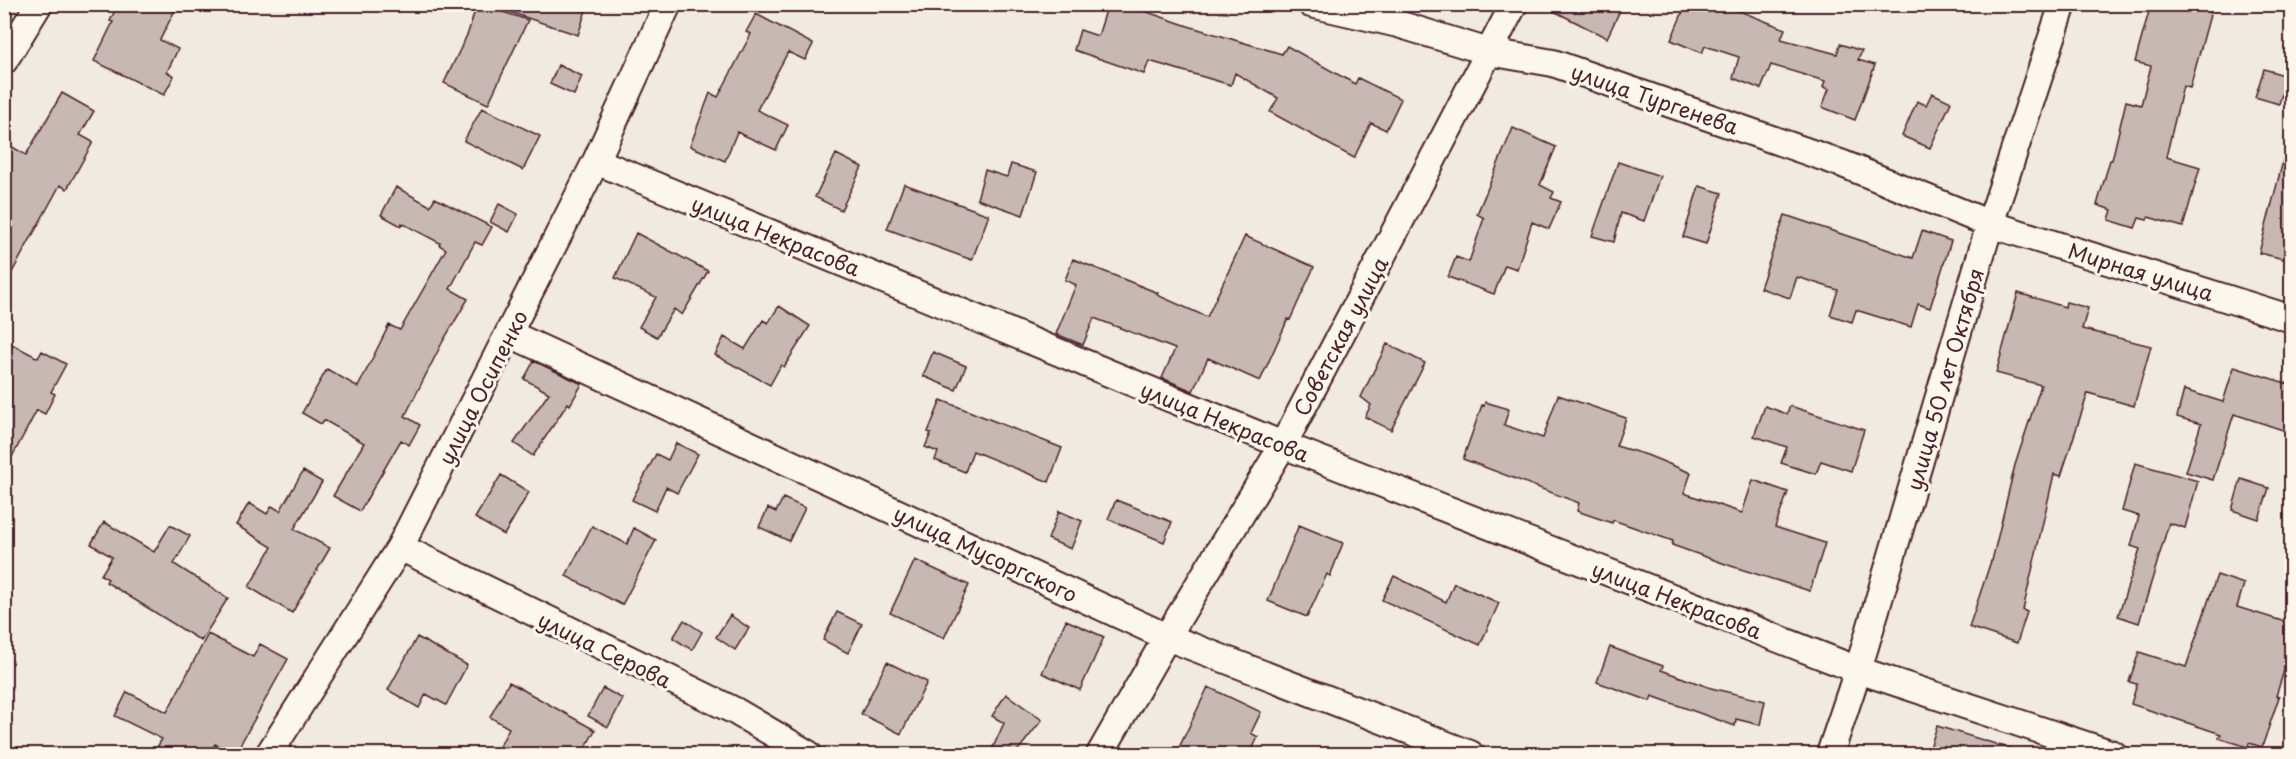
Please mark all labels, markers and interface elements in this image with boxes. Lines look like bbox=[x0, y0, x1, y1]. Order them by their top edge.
street label: улица Тургенева bbox=[1567, 54, 1743, 142]
street label: улица Некрасова bbox=[687, 187, 865, 283]
street label: Мирная улица bbox=[2064, 234, 2218, 309]
street label: Советская улица bbox=[1284, 250, 1396, 421]
street label: улица 50 лет Октября bbox=[1897, 264, 1991, 494]
street label: улица Осипенко bbox=[429, 304, 535, 470]
street label: улица Некрасова bbox=[1136, 373, 1314, 469]
street label: улица Мусоргского bbox=[889, 496, 1083, 610]
street label: улица Некрасова bbox=[1587, 552, 1767, 646]
street label: улица Серова bbox=[533, 603, 677, 695]

